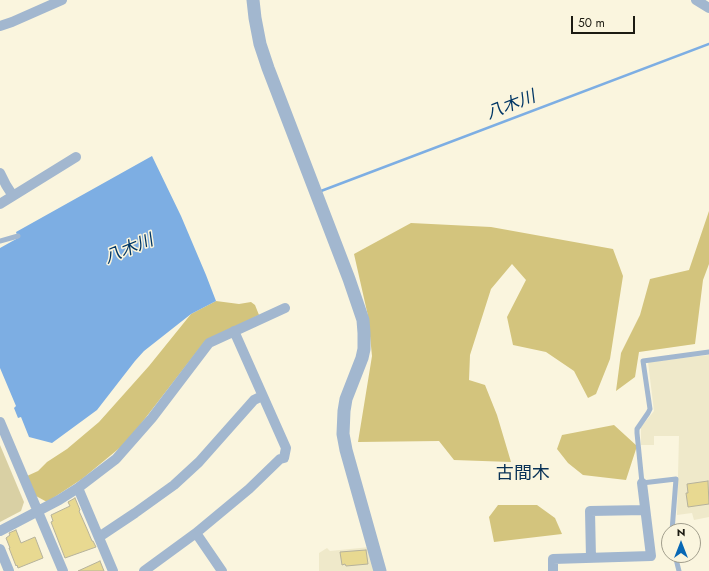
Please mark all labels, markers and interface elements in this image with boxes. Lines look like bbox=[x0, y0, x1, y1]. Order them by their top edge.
scale bar bbox=[573, 8, 637, 34]
text: 50 m bbox=[578, 14, 605, 32]
water label: 八木川 bbox=[484, 87, 538, 125]
water label: 八木川 bbox=[102, 231, 156, 269]
district label: 古間木 bbox=[496, 464, 550, 486]
north arrow bbox=[661, 523, 701, 563]
text: N bbox=[677, 524, 685, 540]

